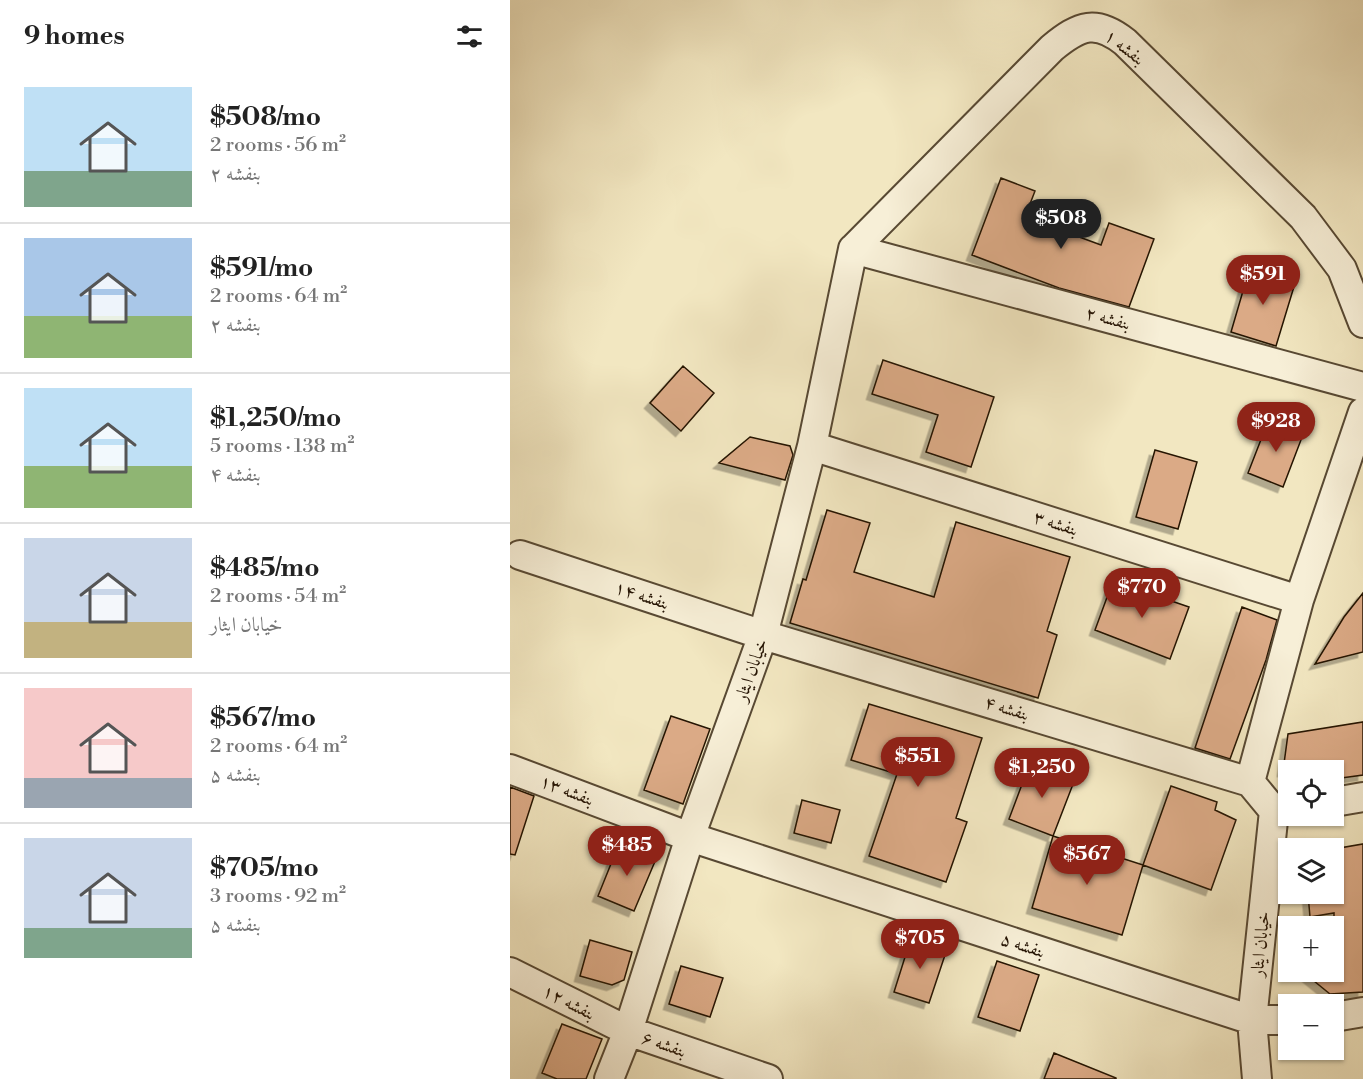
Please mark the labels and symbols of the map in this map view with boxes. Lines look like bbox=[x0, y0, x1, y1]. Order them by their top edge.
street label: بنفشه ۱ bbox=[1100, 24, 1150, 70]
pin: $508 bbox=[1025, 199, 1097, 250]
pin: $591 bbox=[1227, 255, 1299, 306]
street label: بنفشه ۲ bbox=[1083, 301, 1133, 335]
pin: $928 bbox=[1240, 402, 1312, 453]
street label: بنفشه ۳ bbox=[1031, 505, 1081, 541]
pin: $770 bbox=[1106, 568, 1178, 619]
street label: بنفشه ۱۴ bbox=[612, 576, 672, 615]
street label: خیابان ایثار bbox=[729, 636, 773, 707]
street label: بنفشه ۴ bbox=[982, 691, 1032, 726]
pin: $551 bbox=[882, 737, 954, 788]
pin: $1,250 bbox=[993, 748, 1091, 799]
street label: بنفشه ۱۳ bbox=[537, 770, 597, 811]
pin: $485 bbox=[591, 826, 663, 877]
pin: $567 bbox=[1051, 835, 1123, 886]
street label: خیابان ایثار bbox=[1245, 910, 1275, 980]
pin: $705 bbox=[884, 919, 956, 970]
street label: بنفشه ۵ bbox=[998, 927, 1048, 963]
street label: بنفشه ۱۲ bbox=[539, 979, 599, 1025]
street label: بنفشه ۶ bbox=[639, 1026, 689, 1063]

